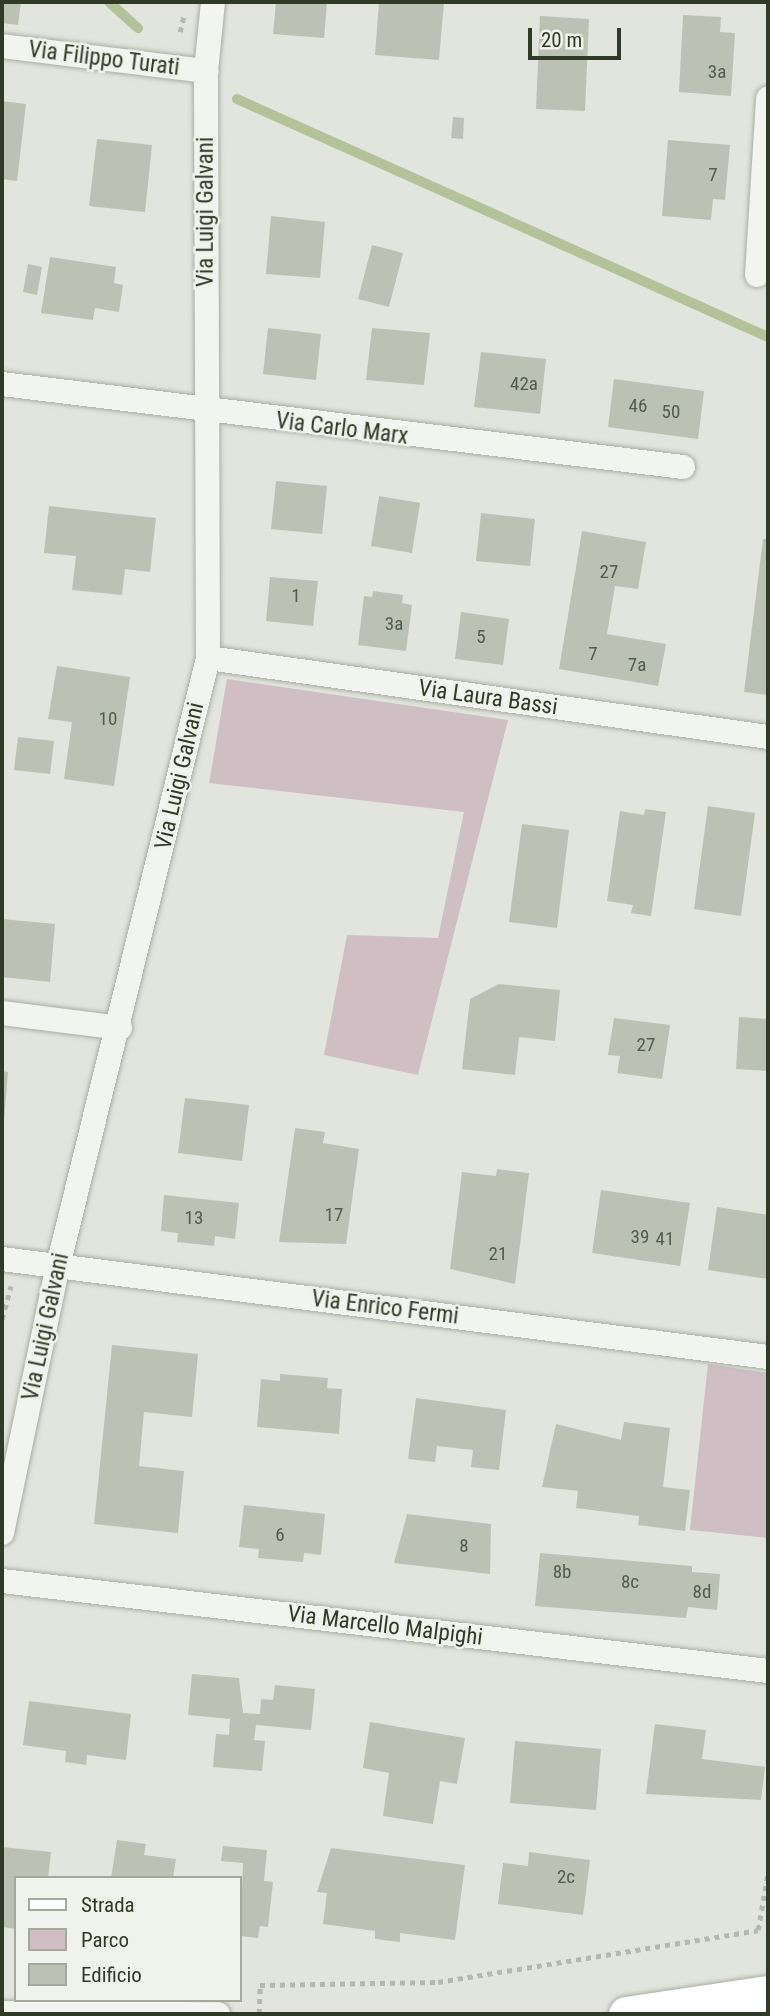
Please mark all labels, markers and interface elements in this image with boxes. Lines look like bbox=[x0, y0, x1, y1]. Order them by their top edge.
scale bar bbox=[532, 14, 625, 58]
text: 20 m bbox=[541, 28, 582, 52]
street label: Via Filippo Turati bbox=[27, 36, 181, 82]
house number: 3a bbox=[708, 61, 726, 83]
street label: Via Luigi Galvani bbox=[192, 137, 220, 287]
house number: 7 bbox=[708, 164, 718, 186]
house number: 42a bbox=[510, 373, 538, 395]
house number: 46 bbox=[629, 395, 647, 417]
house number: 50 bbox=[662, 401, 680, 423]
street label: Via Carlo Marx bbox=[274, 407, 410, 451]
house number: 27 bbox=[600, 561, 618, 583]
house number: 1 bbox=[291, 585, 301, 607]
house number: 3a bbox=[385, 613, 403, 635]
house number: 5 bbox=[476, 626, 486, 648]
house number: 7 bbox=[588, 643, 598, 665]
house number: 7a bbox=[628, 654, 646, 676]
street label: Via Laura Bassi bbox=[417, 675, 559, 721]
street label: Via Luigi Galvani bbox=[150, 700, 210, 852]
house number: 10 bbox=[99, 708, 117, 730]
house number: 27 bbox=[637, 1034, 655, 1056]
house number: 17 bbox=[325, 1204, 343, 1226]
house number: 13 bbox=[185, 1207, 203, 1229]
house number: 39 bbox=[631, 1226, 649, 1248]
house number: 41 bbox=[656, 1228, 674, 1250]
house number: 21 bbox=[489, 1243, 507, 1265]
street label: Via Luigi Galvani bbox=[17, 1251, 75, 1403]
street label: Via Enrico Fermi bbox=[310, 1285, 460, 1331]
house number: 6 bbox=[275, 1524, 285, 1546]
house number: 8 bbox=[459, 1535, 469, 1557]
house number: 8b bbox=[553, 1561, 571, 1583]
house number: 8c bbox=[621, 1571, 639, 1593]
house number: 8d bbox=[693, 1581, 711, 1603]
street label: Via Marcello Malpighi bbox=[286, 1600, 484, 1652]
house number: 2c bbox=[557, 1866, 575, 1888]
legend bbox=[14, 1876, 242, 2002]
text: Strada bbox=[81, 1893, 135, 1917]
text: Parco bbox=[81, 1928, 129, 1952]
text: Edificio bbox=[81, 1963, 142, 1987]

